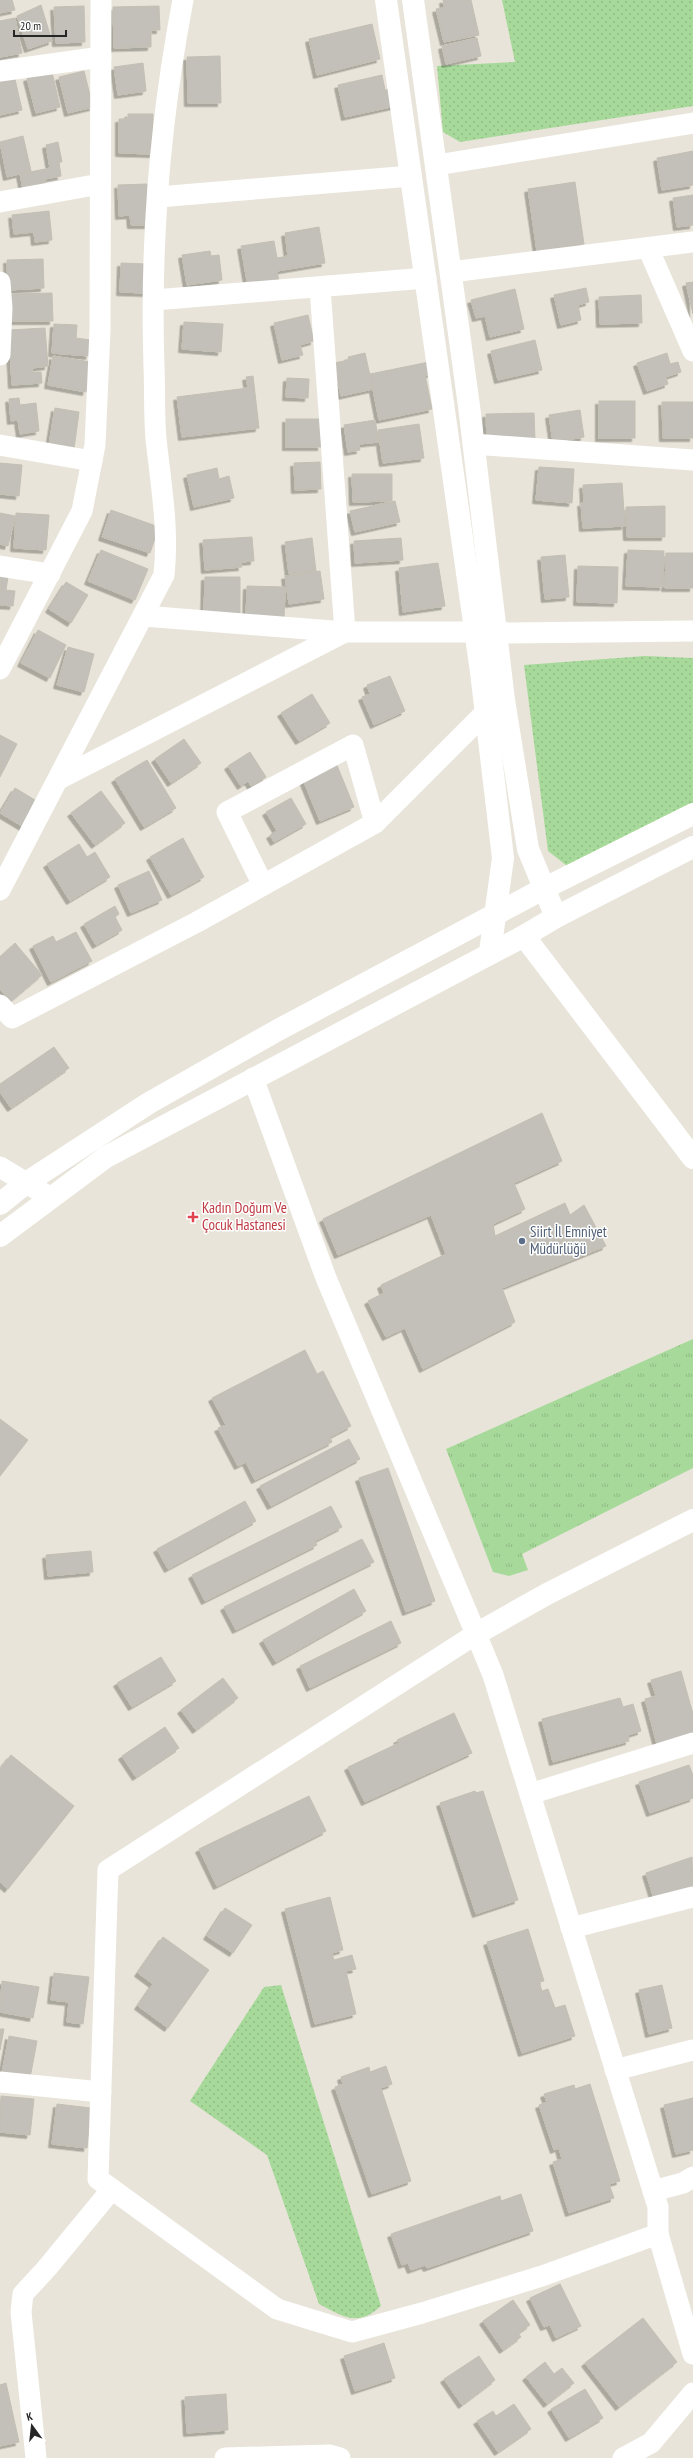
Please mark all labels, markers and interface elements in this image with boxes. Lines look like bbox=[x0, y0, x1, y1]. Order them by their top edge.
scale bar bbox=[14, 12, 66, 38]
text: 20 m bbox=[20, 18, 41, 33]
place label: Kadın Doğum Ve Çocuk Hastanesi bbox=[202, 1198, 287, 1234]
marker: Kadın Doğum Ve Çocuk Hastanesi bbox=[187, 1211, 199, 1223]
place label: Siirt İl Emniyet Müdürlüğü bbox=[530, 1222, 607, 1258]
marker: Siirt İl Emniyet Müdürlüğü bbox=[517, 1236, 527, 1246]
north arrow bbox=[12, 2406, 52, 2446]
text: K bbox=[25, 2409, 34, 2424]

